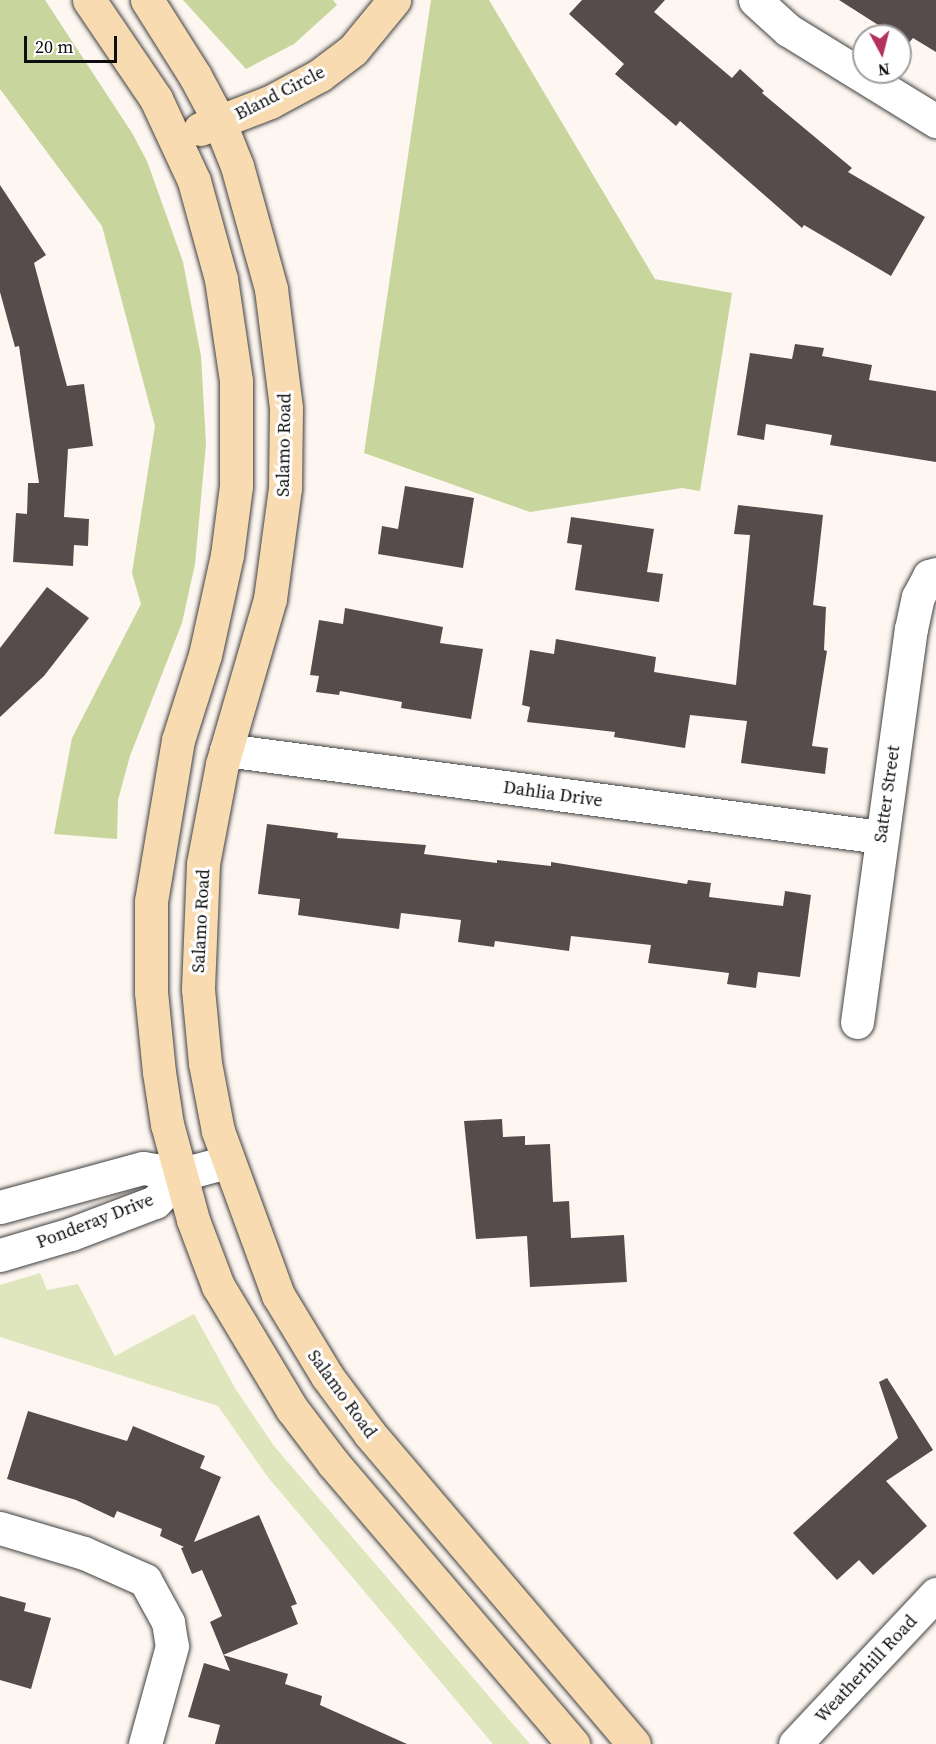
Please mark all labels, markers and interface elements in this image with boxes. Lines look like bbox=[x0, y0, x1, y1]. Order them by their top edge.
scale bar bbox=[27, 24, 120, 62]
north arrow bbox=[852, 24, 912, 84]
text: 20 m bbox=[35, 34, 73, 59]
text: N bbox=[877, 58, 891, 82]
street label: Bland Circle bbox=[231, 61, 329, 125]
street label: Salamo Road bbox=[272, 393, 296, 497]
street label: Satter Street bbox=[870, 744, 904, 844]
street label: Dahlia Drive bbox=[502, 776, 604, 812]
street label: Salamo Road bbox=[188, 869, 214, 973]
street label: Ponderay Drive bbox=[33, 1189, 157, 1253]
street label: Salamo Road bbox=[303, 1346, 381, 1442]
street label: Weatherhill Road bbox=[811, 1611, 921, 1727]

